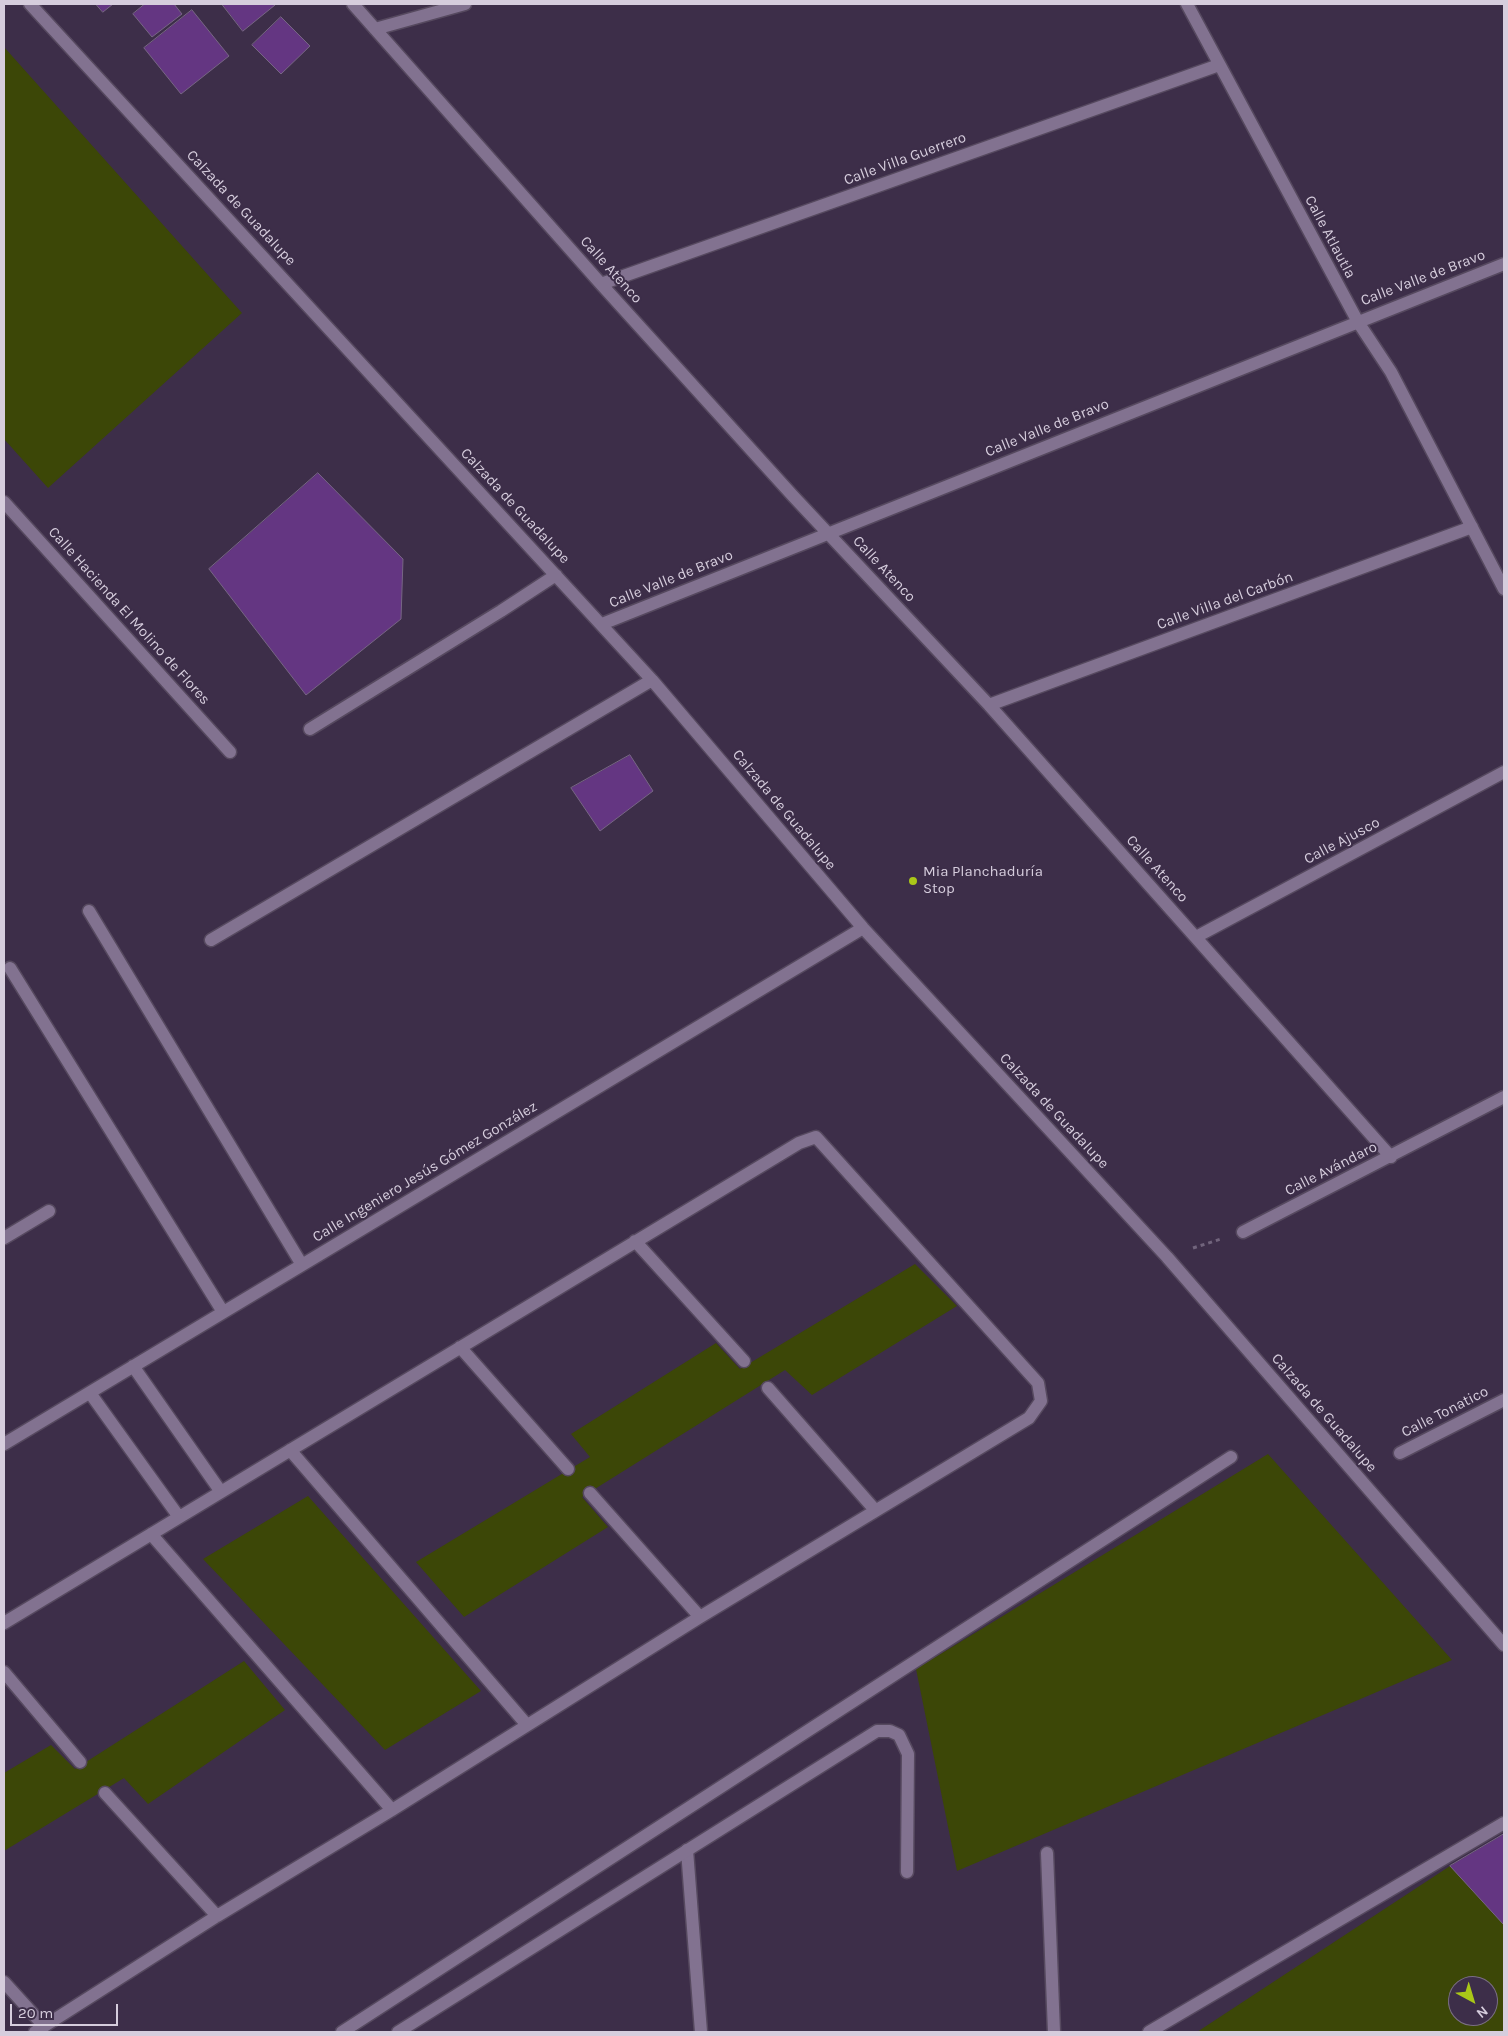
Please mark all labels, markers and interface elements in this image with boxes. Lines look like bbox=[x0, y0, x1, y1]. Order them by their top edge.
street label: Calle Villa Guerrero bbox=[841, 129, 969, 189]
street label: Calzada de Guadalupe bbox=[183, 146, 299, 270]
street label: Calle Atlautla bbox=[1301, 193, 1359, 281]
street label: Calle Atenco bbox=[576, 233, 646, 307]
street label: Calle Valle de Bravo bbox=[1358, 246, 1488, 310]
street label: Calle Valle de Bravo bbox=[982, 395, 1112, 461]
street label: Calzada de Guadalupe bbox=[457, 444, 573, 568]
street label: Calle Hacienda El Molino de Flores bbox=[44, 523, 214, 709]
street label: Calle Atenco bbox=[849, 532, 919, 606]
street label: Calle Valle de Bravo bbox=[606, 546, 736, 612]
street label: Calle Villa del Carbón bbox=[1154, 568, 1296, 634]
street label: Calzada de Guadalupe bbox=[728, 746, 840, 874]
street label: Calle Ajusco bbox=[1301, 813, 1383, 869]
street label: Calle Atenco bbox=[1122, 832, 1192, 906]
place label: Mia Planchaduría Stop bbox=[923, 863, 1043, 898]
marker: Mia Planchaduría Stop bbox=[907, 875, 919, 887]
street label: Calzada de Guadalupe bbox=[996, 1049, 1112, 1173]
street label: Calle Ingeniero Jesús Gómez González bbox=[309, 1098, 541, 1246]
street label: Calle Avándaro bbox=[1282, 1138, 1380, 1200]
street label: Calzada de Guadalupe bbox=[1267, 1350, 1381, 1476]
street label: Calle Tonatico bbox=[1399, 1382, 1491, 1442]
north arrow bbox=[1448, 1976, 1498, 2026]
scale bar bbox=[12, 1994, 120, 2026]
text: N bbox=[1473, 2002, 1491, 2022]
text: 20 m bbox=[18, 2004, 53, 2022]

